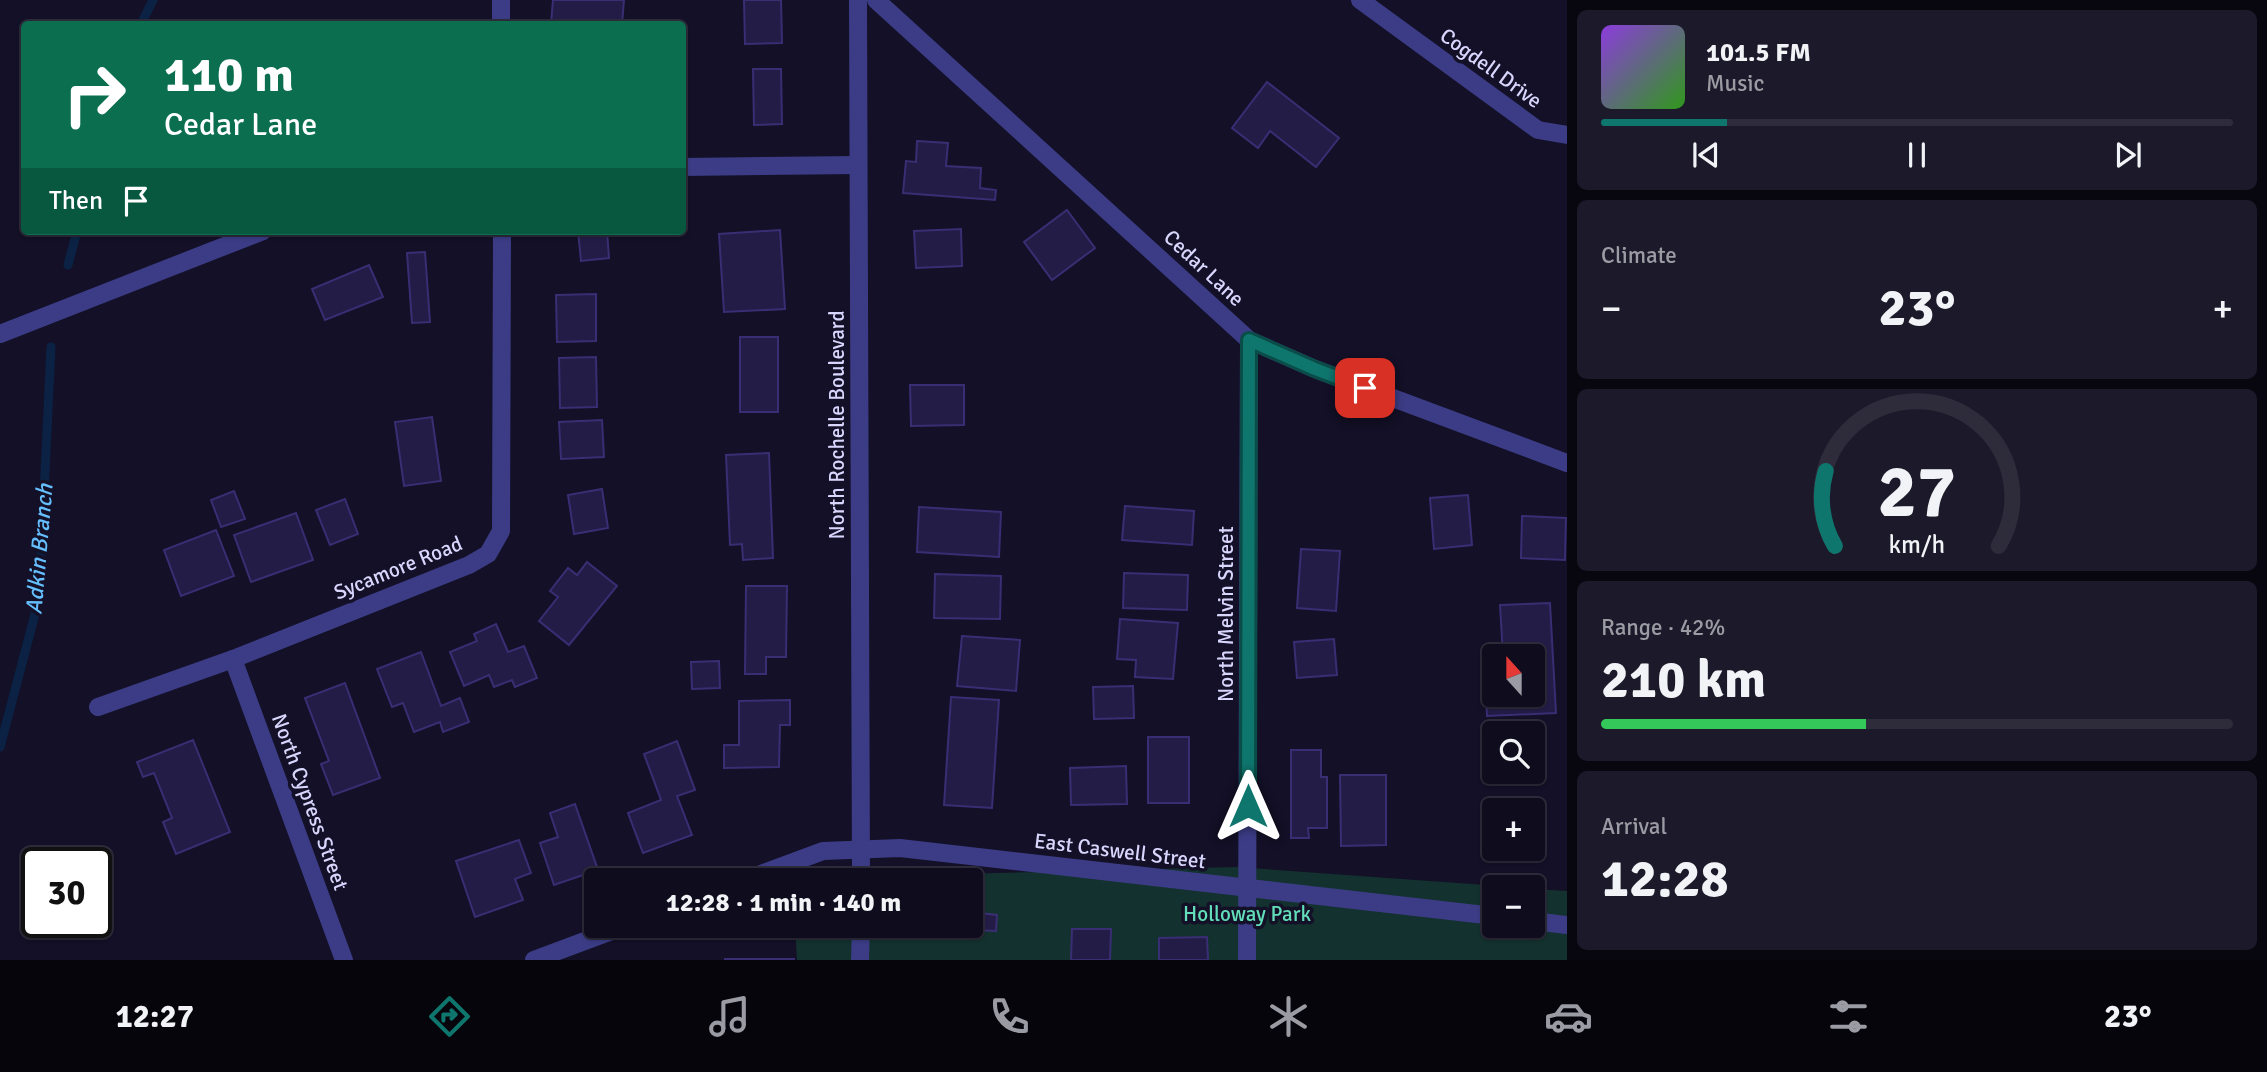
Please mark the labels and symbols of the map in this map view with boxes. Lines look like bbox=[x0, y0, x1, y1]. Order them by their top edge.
street label: Cogdell Drive bbox=[1435, 22, 1547, 114]
street label: Cedar Lane bbox=[1158, 224, 1250, 312]
street label: North Rochelle Boulevard bbox=[824, 310, 850, 540]
pin bbox=[1335, 358, 1395, 418]
water label: Adkin Branch bbox=[19, 481, 60, 615]
street label: North Melvin Street bbox=[1213, 526, 1239, 702]
street label: Sycamore Road bbox=[330, 530, 466, 606]
north arrow bbox=[1482, 644, 1545, 707]
street label: North Cypress Street bbox=[266, 710, 354, 894]
position arrow bbox=[1211, 769, 1285, 843]
street label: East Caswell Street bbox=[1033, 828, 1207, 874]
speed limit sign: 30 bbox=[21, 847, 112, 938]
park label: Holloway Park bbox=[1183, 901, 1311, 927]

